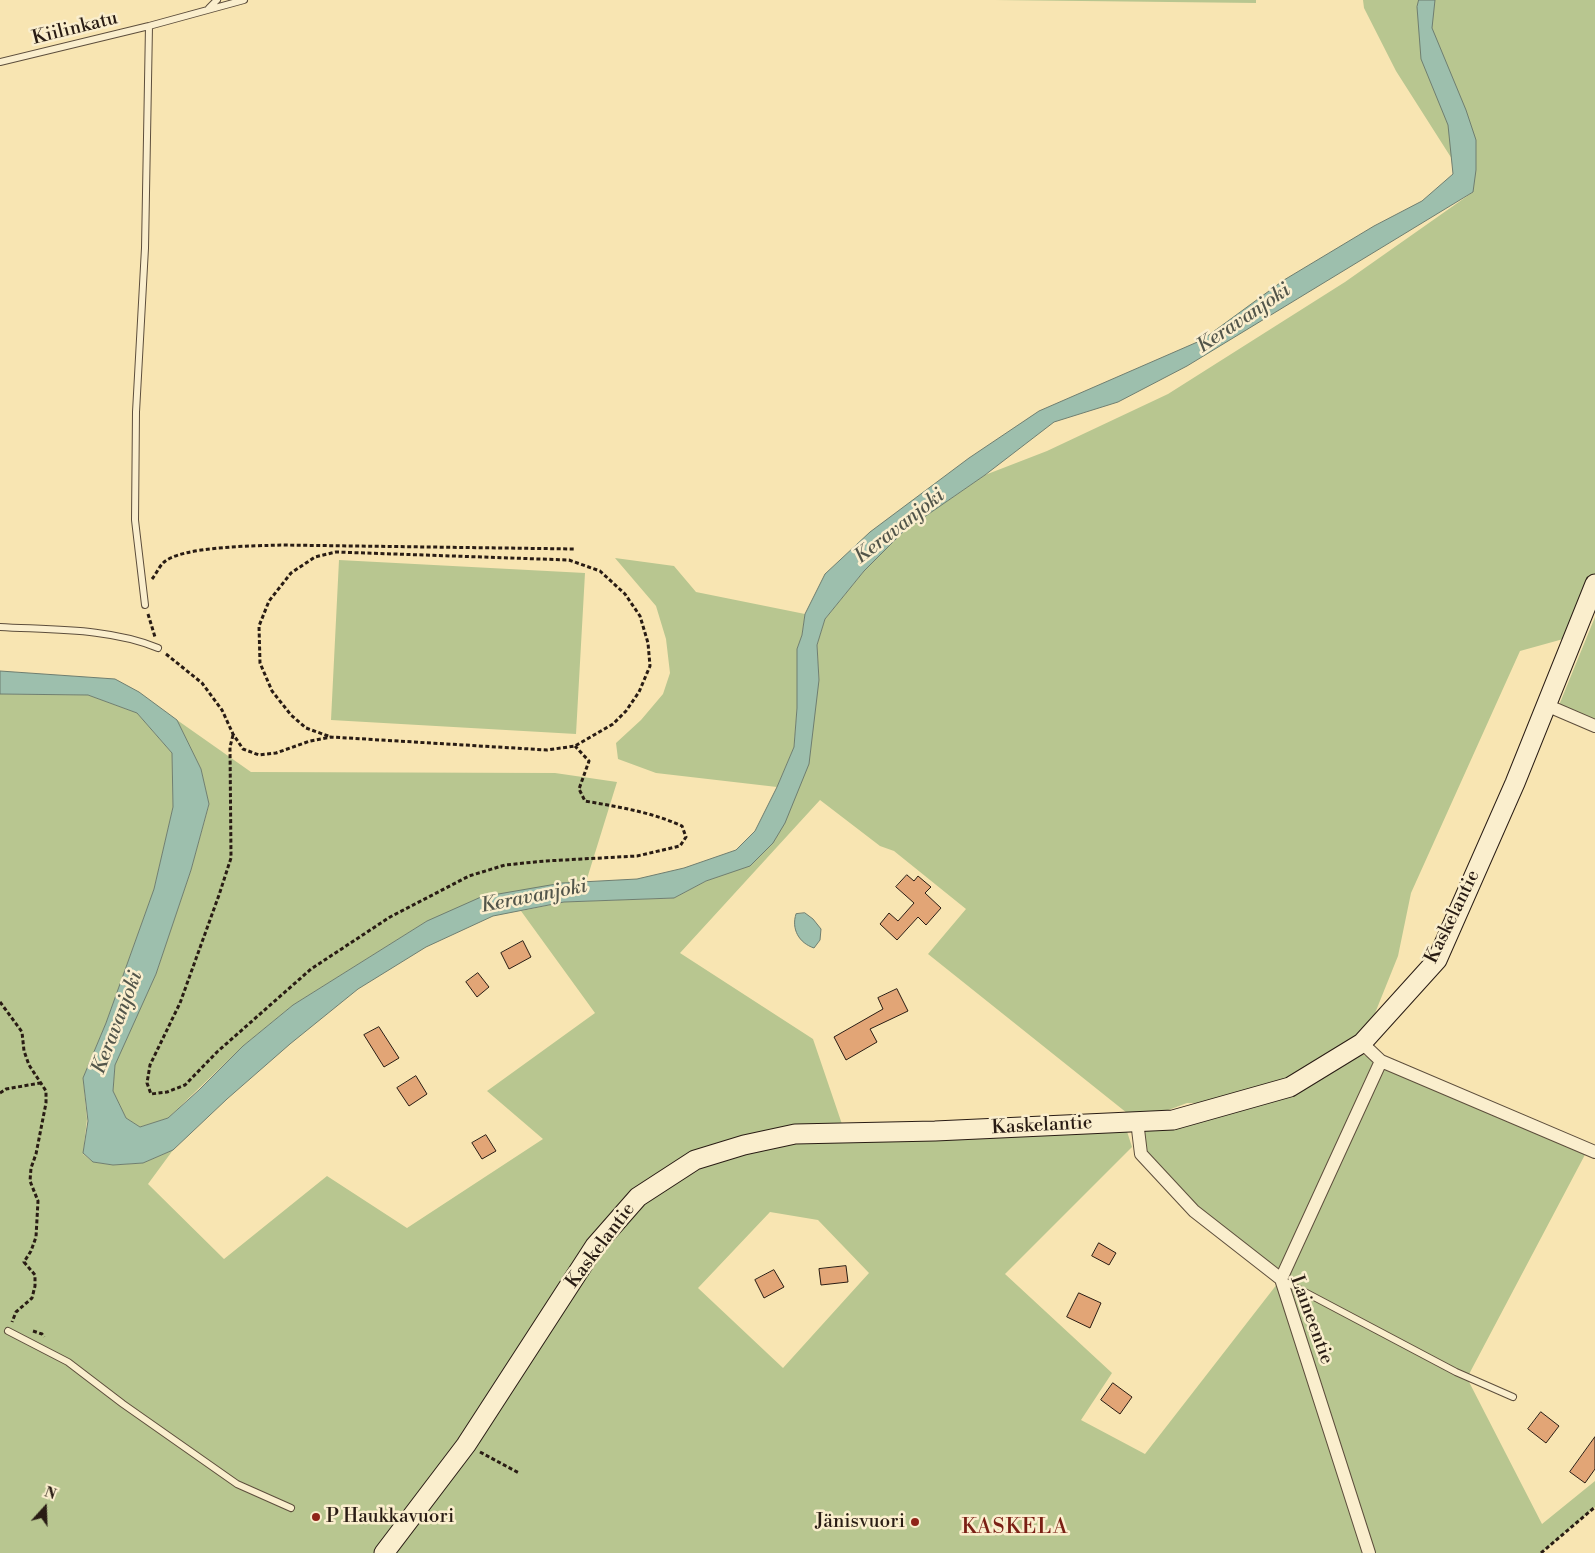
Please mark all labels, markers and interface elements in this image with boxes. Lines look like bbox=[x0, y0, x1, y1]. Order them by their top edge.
street label: Kiilinkatu bbox=[30, 7, 120, 51]
water label: Keravanjoki bbox=[1192, 279, 1296, 359]
water label: Keravanjoki bbox=[850, 484, 950, 570]
street label: Kaskelantie bbox=[1421, 867, 1485, 967]
water label: Keravanjoki bbox=[479, 875, 589, 919]
water label: Keravanjoki bbox=[87, 968, 149, 1078]
street label: Kaskelantie bbox=[991, 1112, 1093, 1140]
street label: Kaskelantie bbox=[561, 1199, 641, 1293]
street label: Laineentie bbox=[1284, 1272, 1338, 1368]
north arrow bbox=[20, 1483, 70, 1533]
text: N bbox=[42, 1484, 58, 1504]
place label: P Haukkavuori bbox=[326, 1506, 454, 1528]
marker: P Haukkavuori bbox=[310, 1511, 322, 1523]
place label: Jänisvuori bbox=[815, 1511, 905, 1533]
district label: KASKELA bbox=[961, 1515, 1069, 1541]
marker: Jänisvuori bbox=[909, 1516, 921, 1528]

